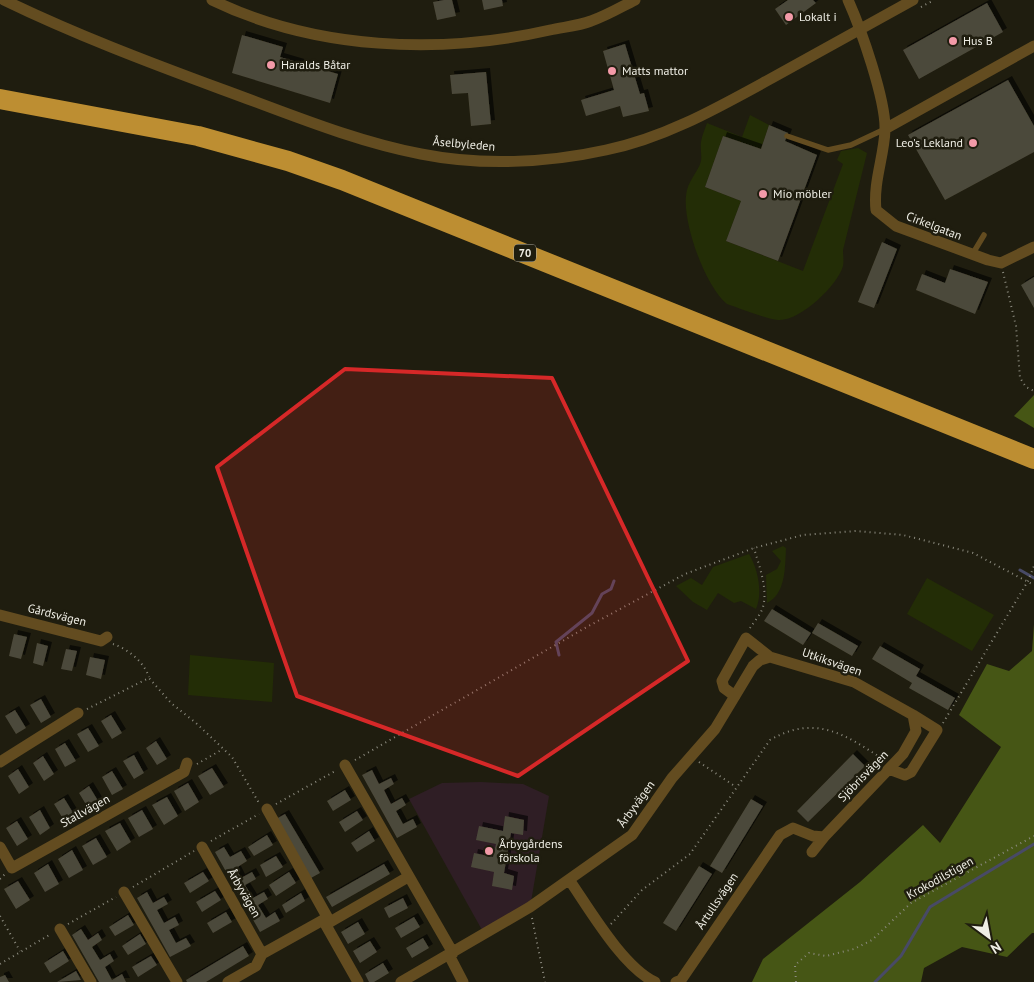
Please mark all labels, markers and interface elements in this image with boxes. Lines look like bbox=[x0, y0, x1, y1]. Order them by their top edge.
place label: Lokalt i bbox=[799, 9, 837, 24]
marker: Lokalt i bbox=[783, 11, 795, 23]
place label: Hus B bbox=[963, 33, 993, 48]
marker: Hus B bbox=[947, 35, 959, 47]
place label: Haralds Båtar bbox=[281, 57, 350, 72]
marker: Haralds Båtar bbox=[265, 59, 277, 71]
place label: Matts mattor bbox=[622, 63, 688, 78]
marker: Matts mattor bbox=[606, 65, 618, 77]
street label: Åselbyleden bbox=[432, 133, 496, 154]
place label: Leo's Lekland bbox=[896, 135, 963, 150]
marker: Leo's Lekland bbox=[967, 137, 979, 149]
place label: Mio möbler bbox=[773, 186, 832, 201]
marker: Mio möbler bbox=[757, 188, 769, 200]
street label: Cirkelgatan bbox=[904, 208, 964, 243]
road number: 70 bbox=[514, 244, 536, 262]
street label: Gårdsvägen bbox=[26, 600, 88, 629]
street label: Utkiksvägen bbox=[800, 644, 864, 679]
street label: Sjöbrisvägen bbox=[834, 747, 891, 804]
street label: Årbyvägen bbox=[614, 777, 658, 830]
street label: Stallvägen bbox=[57, 791, 112, 830]
place label: Årbygårdens förskola bbox=[499, 836, 563, 865]
marker: Årbygårdens förskola bbox=[483, 845, 495, 857]
street label: Krokodilstigen bbox=[904, 853, 976, 902]
street label: Årbyvägen bbox=[224, 866, 264, 920]
street label: Årtullsvägen bbox=[692, 870, 741, 932]
north arrow bbox=[964, 912, 1014, 962]
text: N bbox=[987, 938, 1005, 958]

